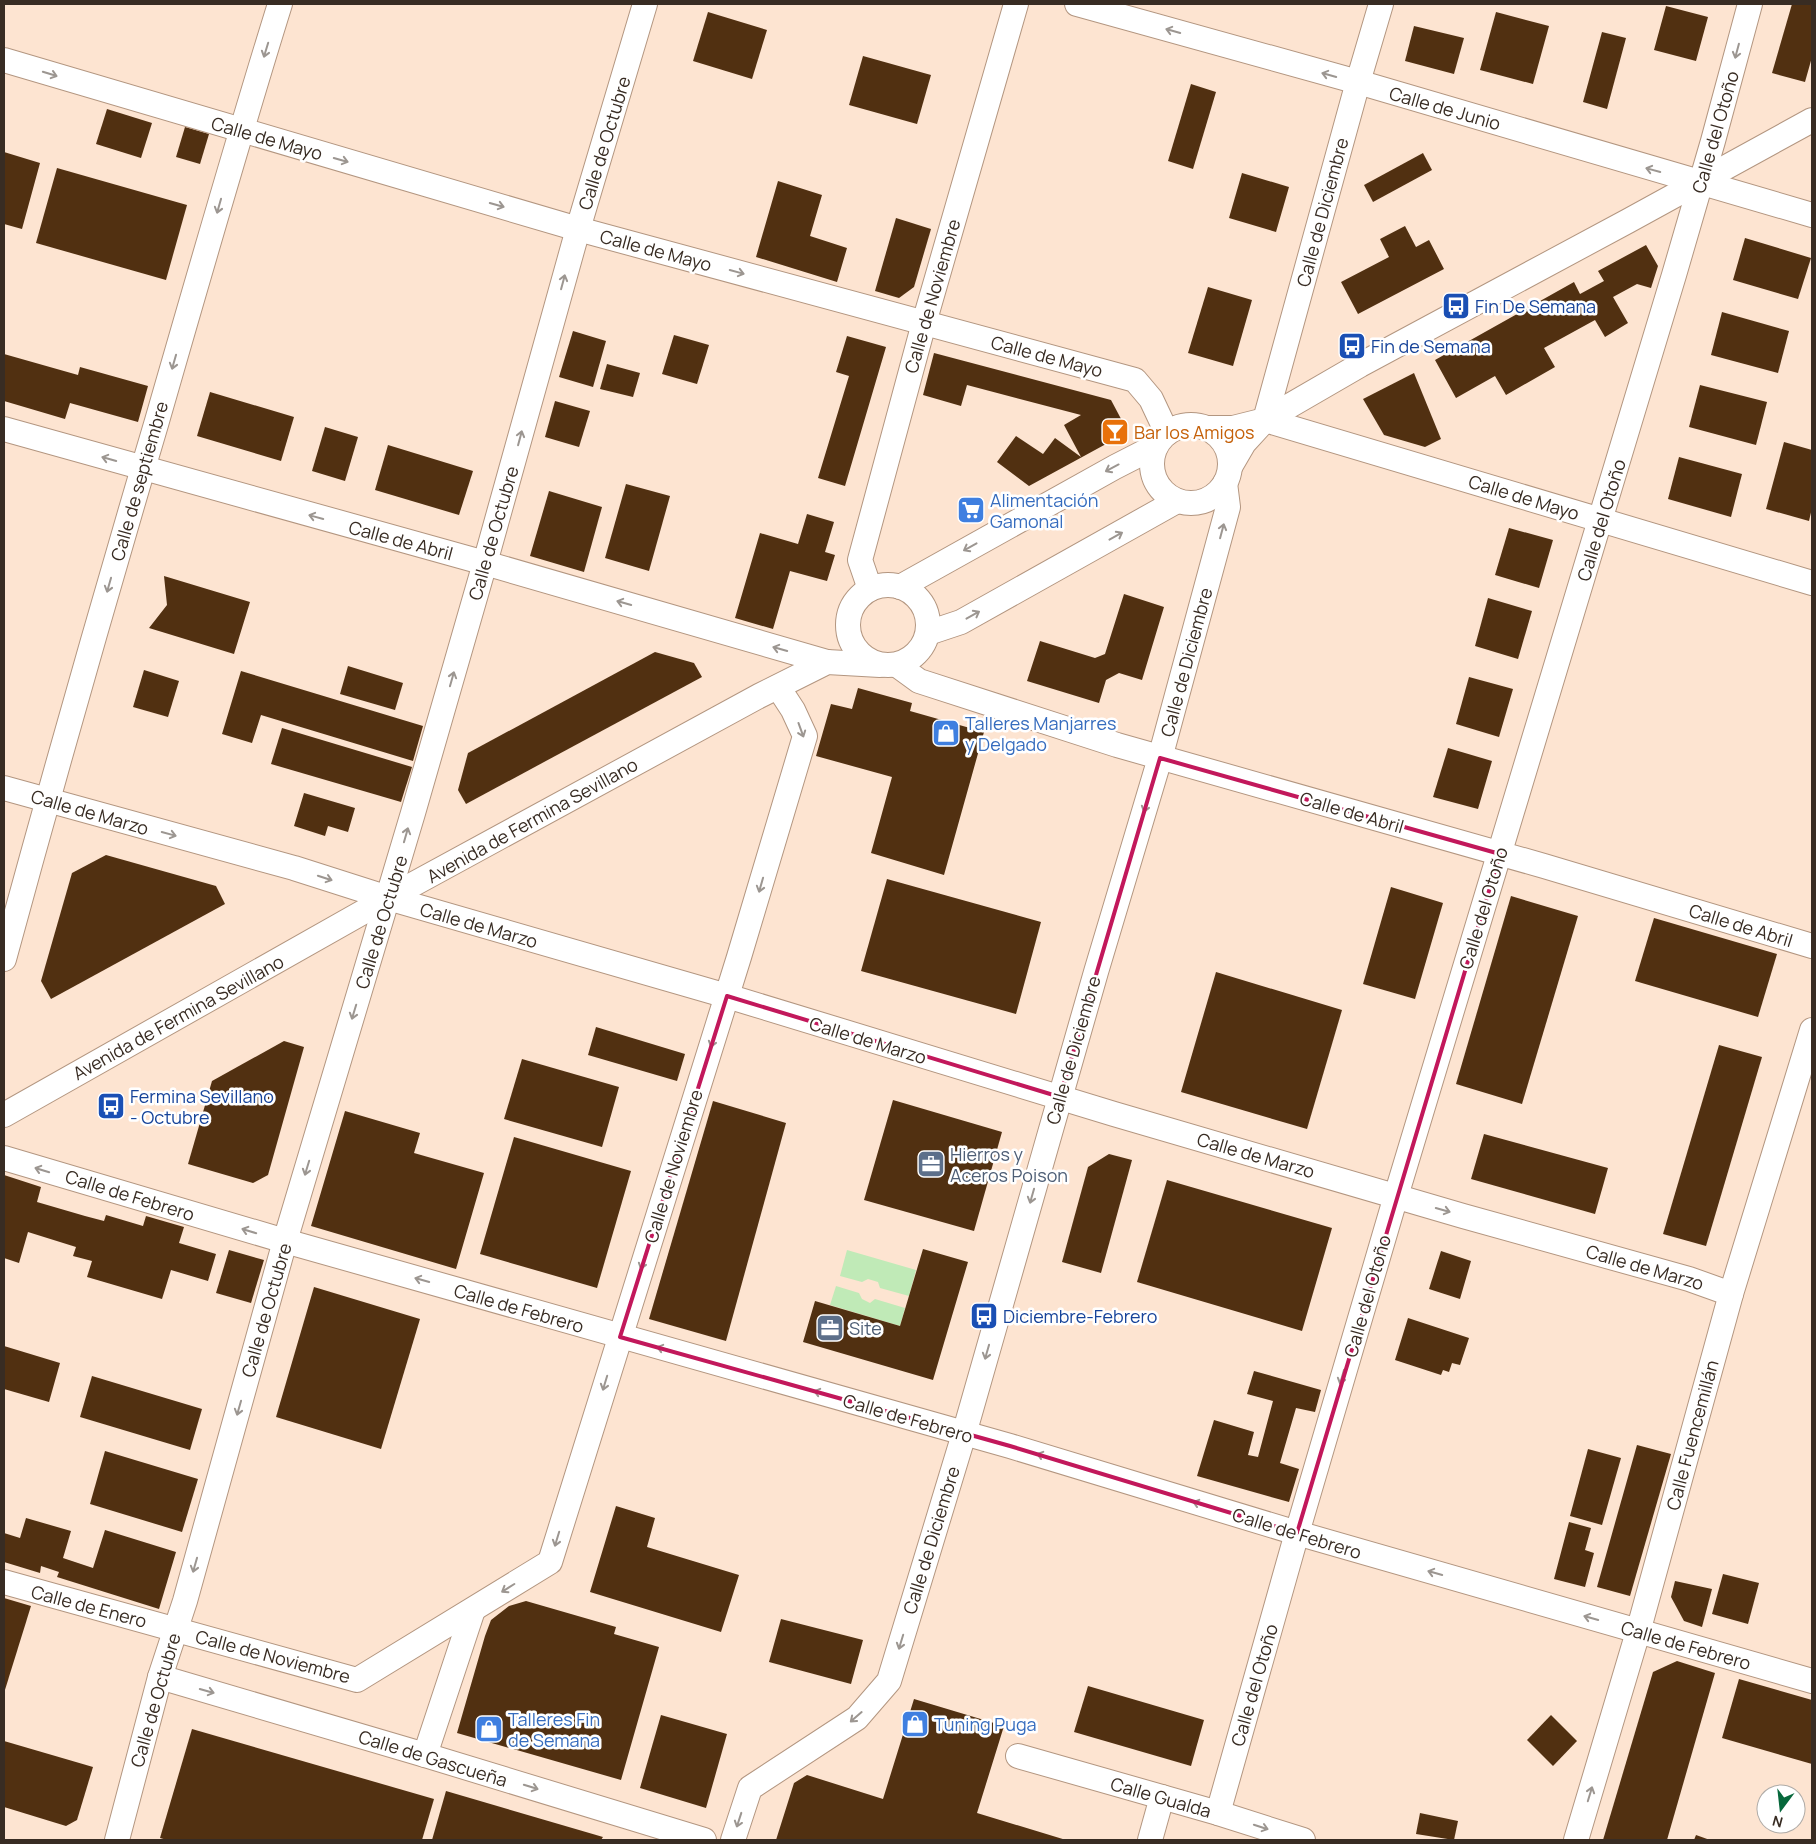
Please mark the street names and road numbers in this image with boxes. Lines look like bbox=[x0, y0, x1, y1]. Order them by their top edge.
street label: Calle del Otoño bbox=[1686, 68, 1744, 196]
street label: Calle de Octubre bbox=[572, 73, 636, 213]
street label: Calle de Junio bbox=[1387, 81, 1503, 135]
street label: Calle de Mayo bbox=[209, 111, 325, 165]
street label: Calle de Diciembre bbox=[1291, 135, 1353, 289]
street label: Calle de Noviembre bbox=[899, 216, 965, 376]
street label: Calle de Mayo bbox=[598, 224, 714, 276]
street label: Calle de Mayo bbox=[989, 330, 1105, 382]
street label: Calle de septiembre bbox=[105, 398, 173, 564]
street label: Calle del Otoño bbox=[1571, 456, 1631, 584]
street label: Calle de Octubre bbox=[462, 463, 524, 603]
street label: Calle de Mayo bbox=[1466, 469, 1582, 525]
street label: Calle de Abril bbox=[346, 515, 456, 565]
street label: Calle de Diciembre bbox=[1155, 585, 1217, 739]
street label: Avenida de Fermina Sevillano bbox=[422, 752, 642, 888]
street label: Calle de Marzo bbox=[28, 784, 152, 840]
street label: Calle de Abril bbox=[1297, 786, 1407, 838]
street label: Calle del Otoño bbox=[1453, 844, 1513, 972]
street label: Calle de Octubre bbox=[349, 852, 413, 992]
street label: Calle de Marzo bbox=[417, 897, 541, 953]
street label: Calle de Abril bbox=[1686, 898, 1796, 952]
street label: Avenida de Fermina Sevillano bbox=[68, 949, 288, 1085]
street label: Calle de Diciembre bbox=[1040, 973, 1106, 1127]
street label: Calle de Marzo bbox=[807, 1011, 929, 1069]
street label: Calle de Noviembre bbox=[638, 1086, 708, 1246]
street label: Calle de Marzo bbox=[1194, 1127, 1318, 1183]
street label: Calle de Febrero bbox=[62, 1164, 198, 1226]
street label: Calle del Otoño bbox=[1338, 1232, 1396, 1360]
street label: Calle de Marzo bbox=[1583, 1239, 1707, 1295]
street label: Calle de Octubre bbox=[235, 1240, 297, 1380]
street label: Calle de Febrero bbox=[451, 1278, 587, 1338]
street label: Calle Fuencemillán bbox=[1660, 1357, 1724, 1513]
street label: Calle de Febrero bbox=[840, 1388, 976, 1448]
street label: Calle de Diciembre bbox=[897, 1463, 965, 1617]
street label: Calle de Febrero bbox=[1229, 1502, 1365, 1564]
street label: Calle de Enero bbox=[29, 1579, 149, 1633]
street label: Calle de Febrero bbox=[1618, 1615, 1754, 1675]
street label: Calle del Otoño bbox=[1225, 1621, 1283, 1749]
street label: Calle de Noviembre bbox=[193, 1624, 353, 1688]
street label: Calle de Octubre bbox=[124, 1630, 186, 1770]
street label: Calle de Gascueña bbox=[356, 1724, 510, 1792]
street label: Calle Gualda bbox=[1108, 1771, 1214, 1823]

